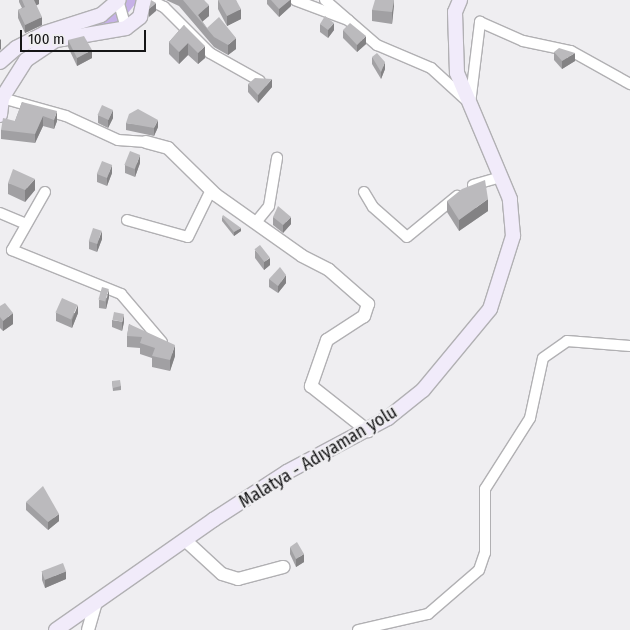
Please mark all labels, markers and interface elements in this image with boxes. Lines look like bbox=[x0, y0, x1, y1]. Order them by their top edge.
scale bar bbox=[22, 20, 149, 52]
text: 100 m bbox=[28, 30, 65, 48]
street label: Malatya - Adıyaman yolu bbox=[235, 401, 401, 513]

